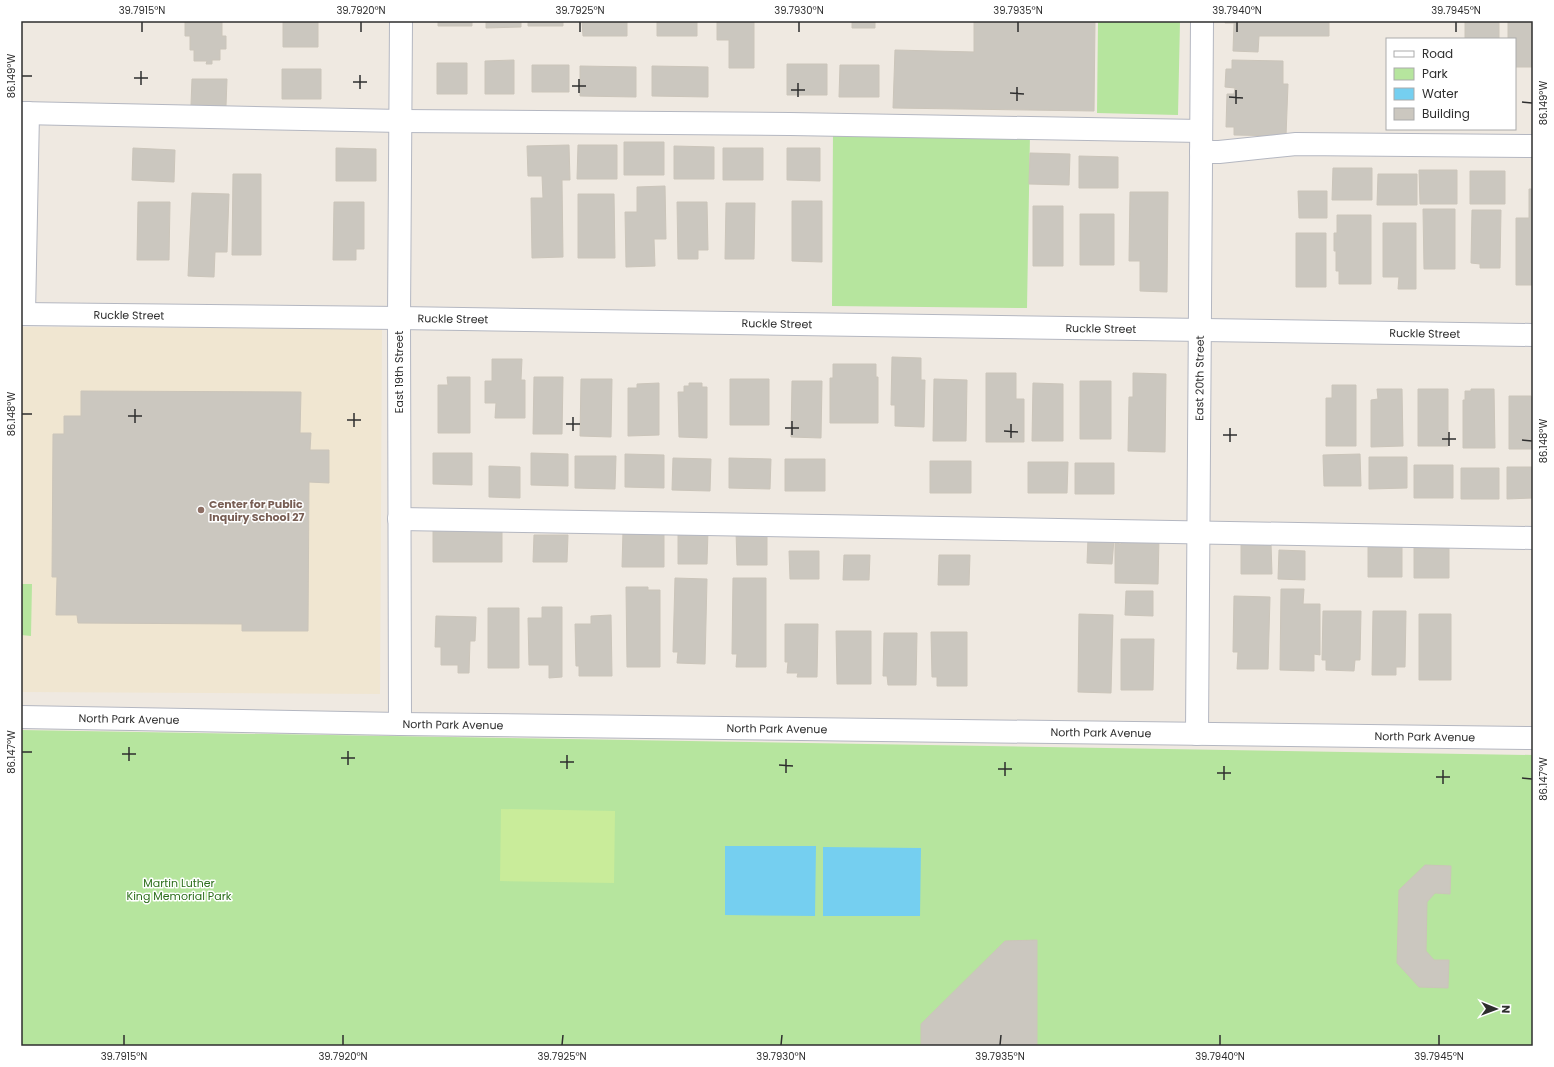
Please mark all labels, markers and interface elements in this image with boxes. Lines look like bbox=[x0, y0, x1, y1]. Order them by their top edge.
text: 39.7915°N bbox=[119, 3, 165, 18]
text: 39.7920°N bbox=[336, 3, 386, 18]
text: 39.7925°N bbox=[555, 3, 605, 18]
text: 39.7930°N bbox=[774, 3, 824, 18]
text: 39.7935°N bbox=[993, 3, 1043, 18]
text: 39.7940°N bbox=[1212, 3, 1262, 18]
text: 39.7945°N bbox=[1431, 3, 1481, 18]
legend bbox=[1386, 38, 1516, 130]
text: Road bbox=[1422, 45, 1453, 62]
text: 86.149°W bbox=[4, 54, 19, 98]
text: Park bbox=[1422, 65, 1449, 82]
text: 86.149°W bbox=[1536, 81, 1551, 125]
text: Water bbox=[1422, 85, 1459, 102]
text: Building bbox=[1422, 105, 1470, 122]
street label: Ruckle Street bbox=[93, 307, 165, 324]
street label: Ruckle Street bbox=[417, 310, 489, 327]
street label: Ruckle Street bbox=[741, 315, 812, 332]
street label: Ruckle Street bbox=[1065, 320, 1136, 337]
street label: Ruckle Street bbox=[1389, 325, 1460, 342]
street label: East 19th Street bbox=[391, 331, 407, 413]
street label: East 20th Street bbox=[1191, 335, 1208, 421]
text: 86.148°W bbox=[4, 392, 19, 436]
text: 86.148°W bbox=[1536, 419, 1551, 463]
place label: Center for Public Inquiry School 27 bbox=[209, 496, 304, 525]
marker: Center for Public Inquiry School 27 bbox=[196, 505, 206, 515]
street label: North Park Avenue bbox=[78, 710, 180, 728]
street label: North Park Avenue bbox=[402, 716, 504, 733]
street label: North Park Avenue bbox=[726, 720, 828, 737]
street label: North Park Avenue bbox=[1050, 724, 1152, 741]
street label: North Park Avenue bbox=[1374, 728, 1476, 745]
text: 86.147°W bbox=[4, 730, 19, 774]
text: 86.147°W bbox=[1536, 757, 1551, 801]
park label: Martin Luther King Memorial Park bbox=[127, 875, 232, 904]
north arrow bbox=[1476, 989, 1516, 1029]
text: N bbox=[1498, 1005, 1514, 1013]
text: 39.7915°N bbox=[101, 1049, 147, 1064]
text: 39.7920°N bbox=[318, 1049, 368, 1064]
text: 39.7925°N bbox=[537, 1049, 587, 1064]
text: 39.7930°N bbox=[756, 1049, 806, 1064]
text: 39.7935°N bbox=[975, 1049, 1025, 1064]
text: 39.7940°N bbox=[1195, 1049, 1245, 1064]
text: 39.7945°N bbox=[1414, 1049, 1464, 1064]

